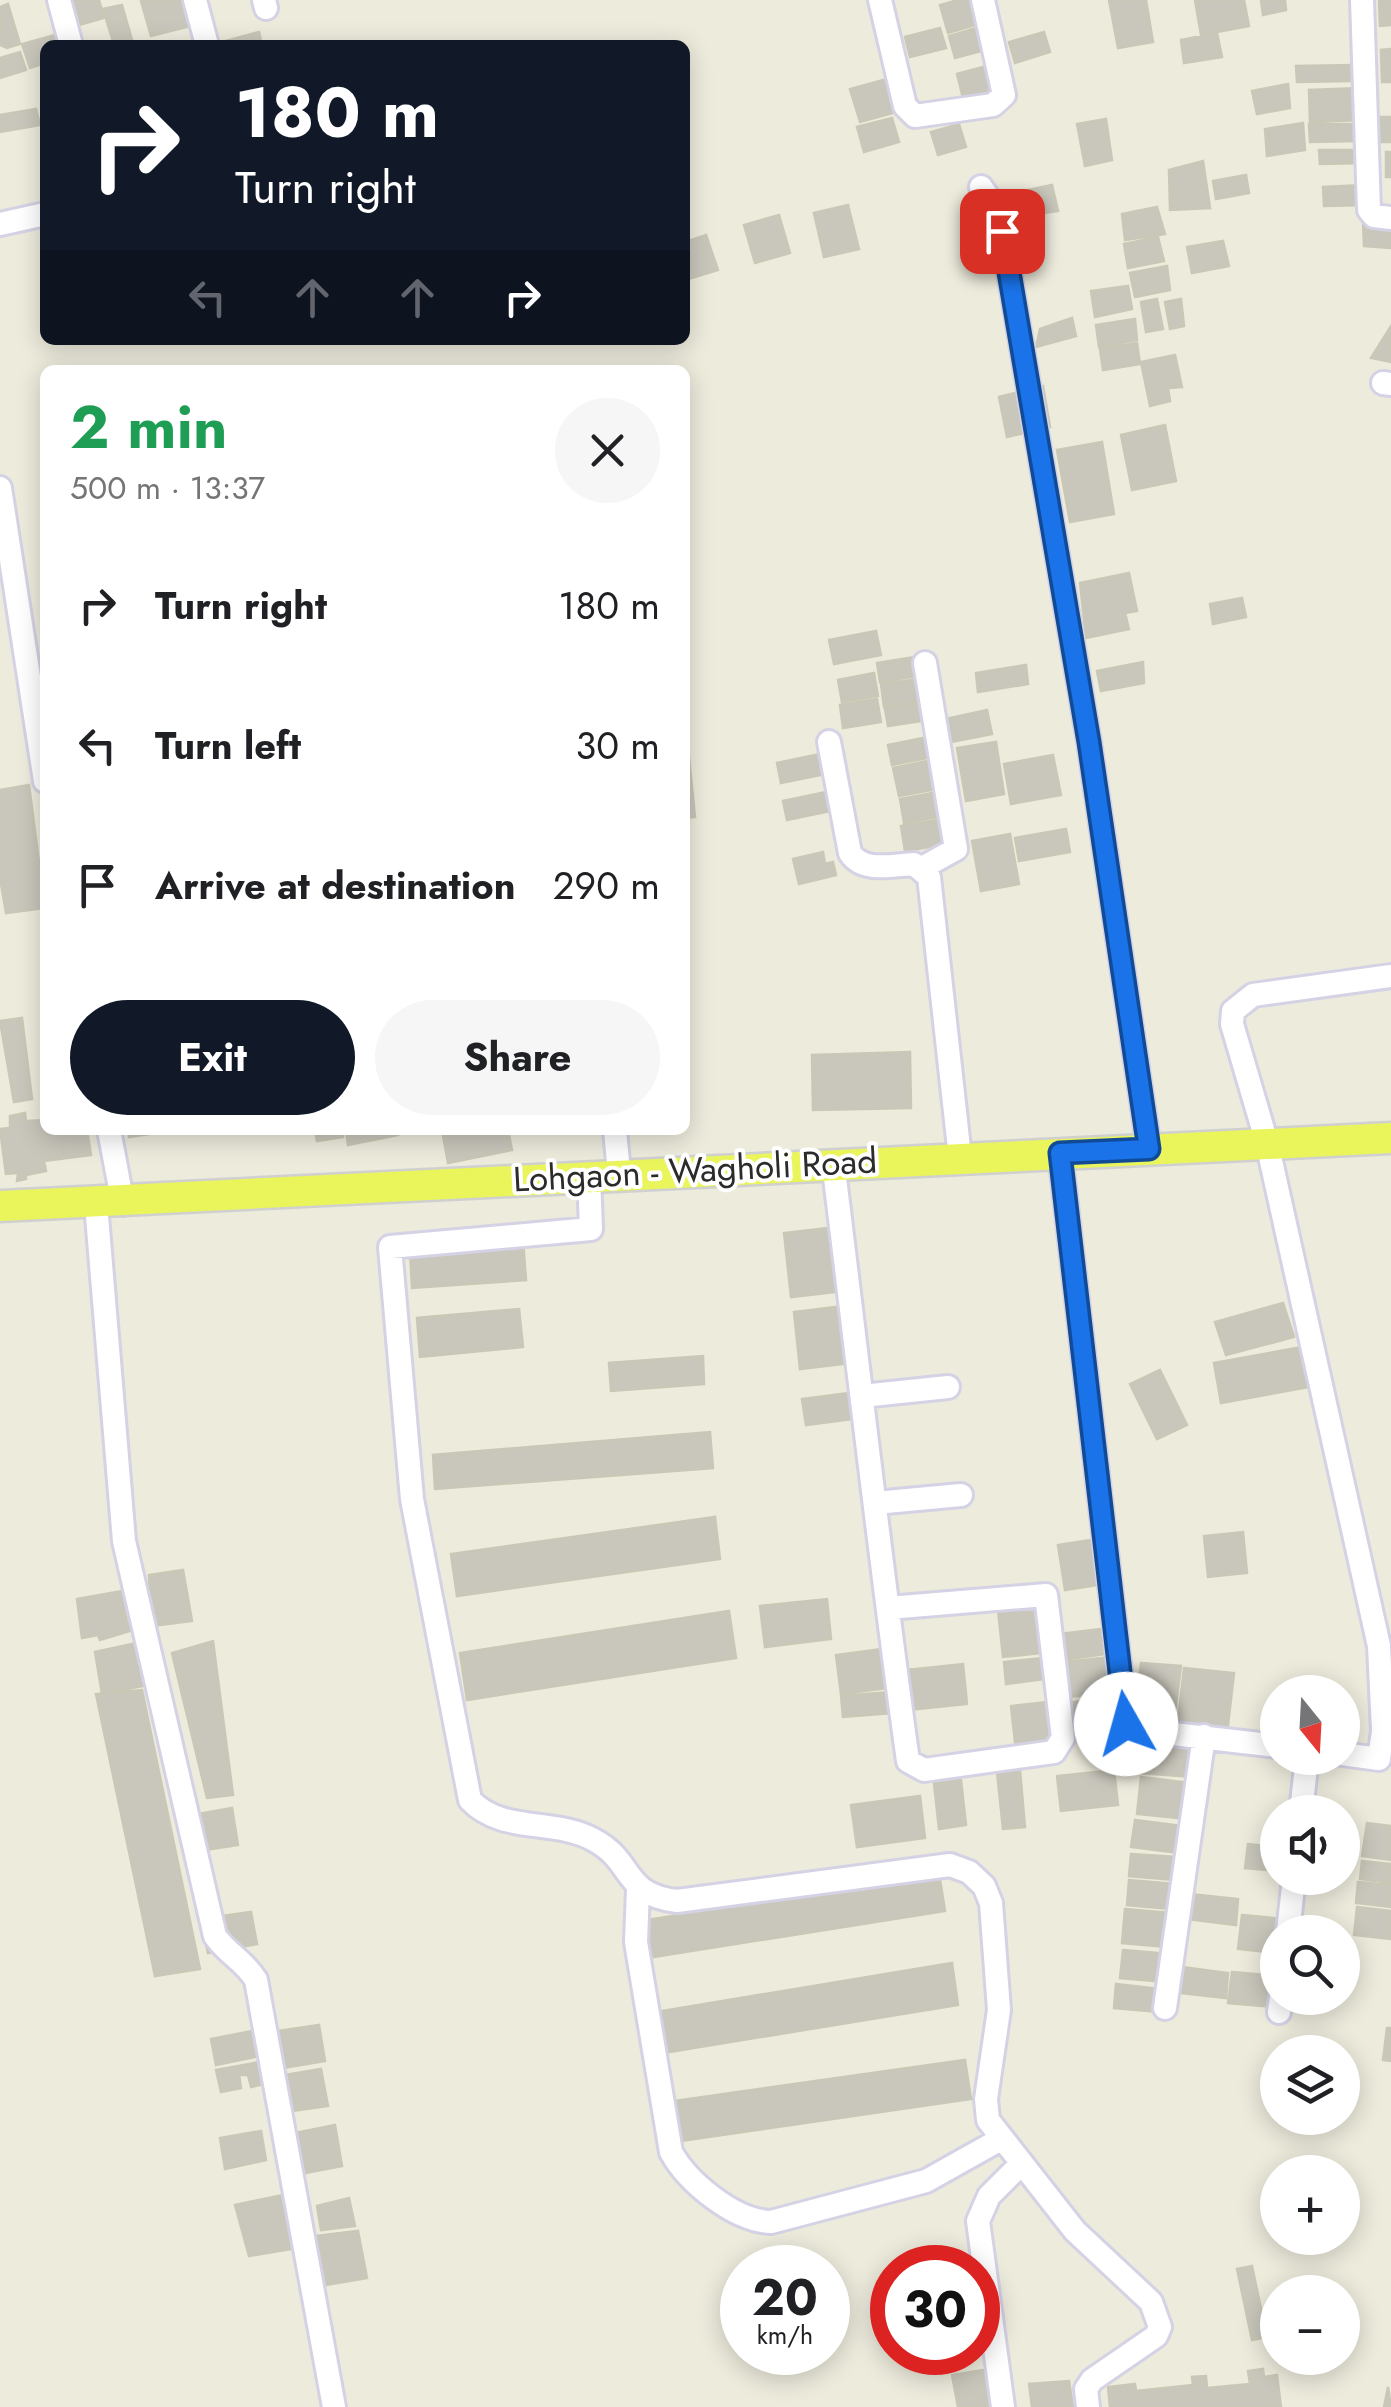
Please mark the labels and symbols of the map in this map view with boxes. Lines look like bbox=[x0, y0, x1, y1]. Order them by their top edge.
pin bbox=[960, 189, 1045, 274]
street label: Lohgaon - Wagholi Road bbox=[512, 1135, 878, 1205]
position arrow bbox=[1074, 1672, 1178, 1776]
north arrow bbox=[1260, 1675, 1360, 1775]
speed limit sign: 30 bbox=[870, 2245, 1000, 2375]

